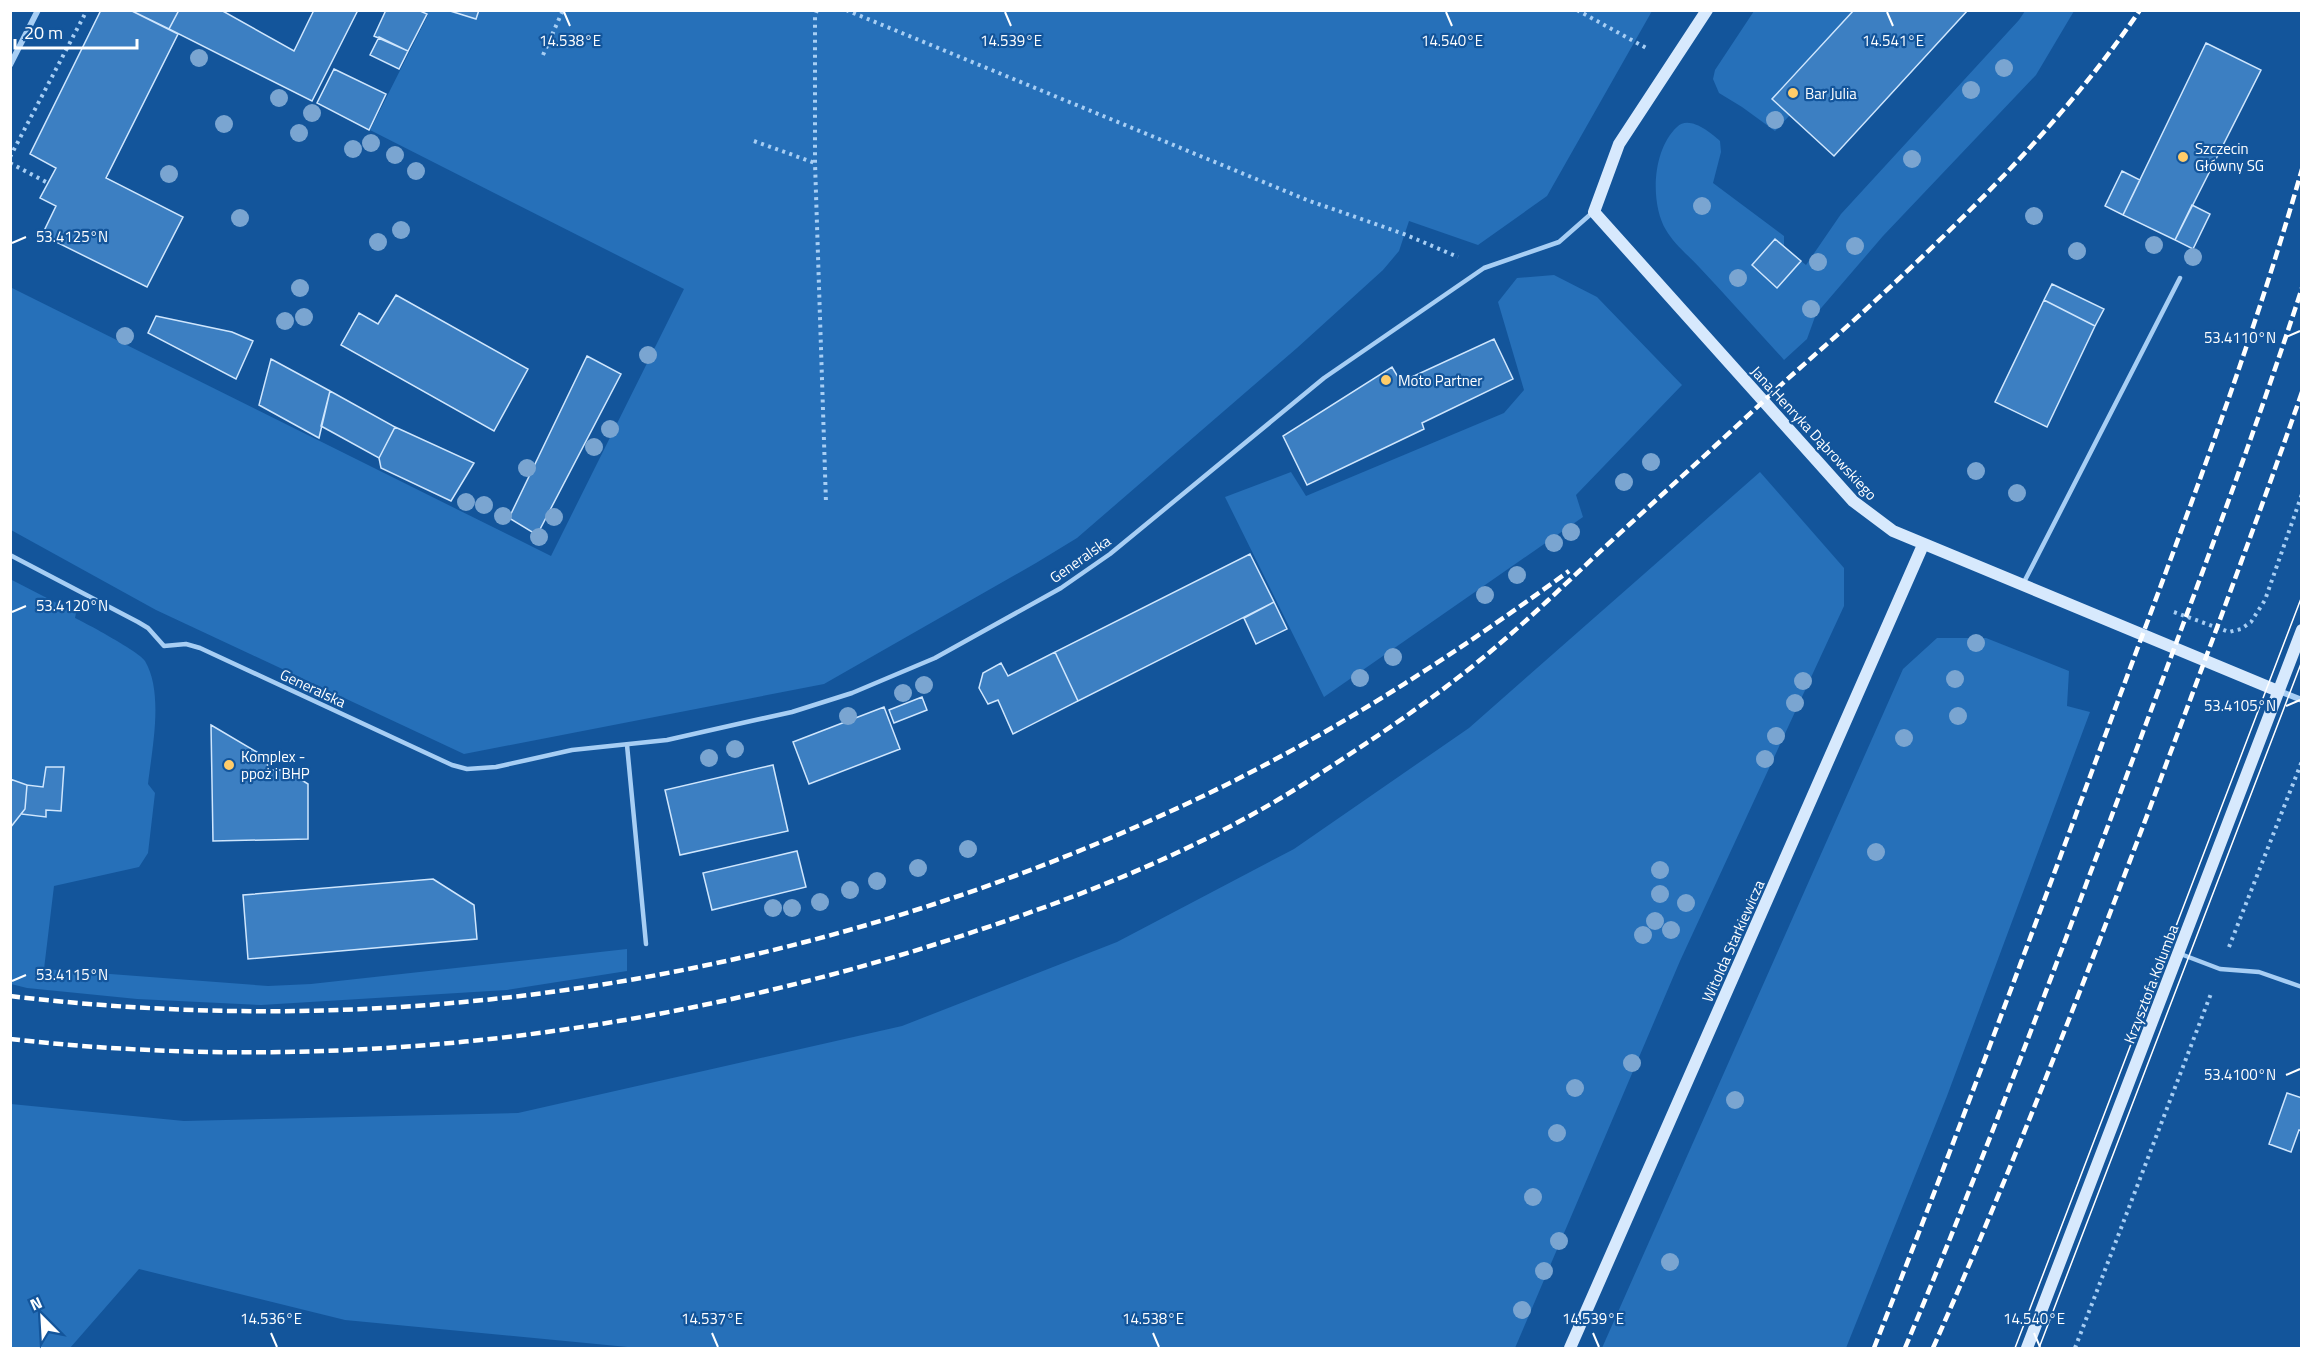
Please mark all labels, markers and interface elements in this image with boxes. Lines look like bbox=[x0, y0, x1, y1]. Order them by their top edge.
scale bar bbox=[15, 12, 136, 50]
text: 20 m bbox=[24, 19, 63, 46]
text: 14.538°E bbox=[539, 29, 601, 52]
text: 14.539°E bbox=[980, 29, 1042, 52]
text: 14.540°E bbox=[1421, 29, 1483, 52]
text: 14.541°E bbox=[1862, 29, 1924, 52]
place label: Bar Julia bbox=[1805, 82, 1857, 105]
marker: Bar Julia bbox=[1786, 86, 1800, 100]
place label: Szczecin Główny SG bbox=[2195, 137, 2264, 177]
marker: Szczecin Główny SG bbox=[2176, 150, 2190, 164]
text: 53.4125°N bbox=[36, 225, 108, 248]
text: 53.4110°N bbox=[2204, 326, 2276, 349]
street label: Jana Henryka Dąbrowskiego bbox=[1745, 361, 1883, 506]
place label: Moto Partner bbox=[1398, 369, 1482, 392]
marker: Moto Partner bbox=[1379, 373, 1393, 387]
street label: Generalska bbox=[1045, 529, 1116, 589]
text: 53.4120°N bbox=[36, 594, 108, 617]
street label: Generalska bbox=[276, 663, 350, 713]
text: 53.4105°N bbox=[2204, 694, 2276, 717]
place label: Komplex - ppoż i BHP bbox=[241, 745, 310, 785]
marker: Komplex - ppoż i BHP bbox=[222, 758, 236, 772]
street label: Witolda Starkiewicza bbox=[1696, 876, 1770, 1006]
street label: Krzysztofa Kolumba bbox=[2118, 921, 2184, 1047]
text: 53.4115°N bbox=[36, 963, 108, 986]
text: 53.4100°N bbox=[2204, 1063, 2276, 1086]
north arrow bbox=[12, 1287, 72, 1347]
text: N bbox=[26, 1290, 46, 1317]
text: 14.536°E bbox=[240, 1307, 302, 1330]
text: 14.537°E bbox=[681, 1307, 743, 1330]
text: 14.538°E bbox=[1122, 1307, 1184, 1330]
text: 14.539°E bbox=[1562, 1307, 1624, 1330]
text: 14.540°E bbox=[2003, 1307, 2065, 1330]

